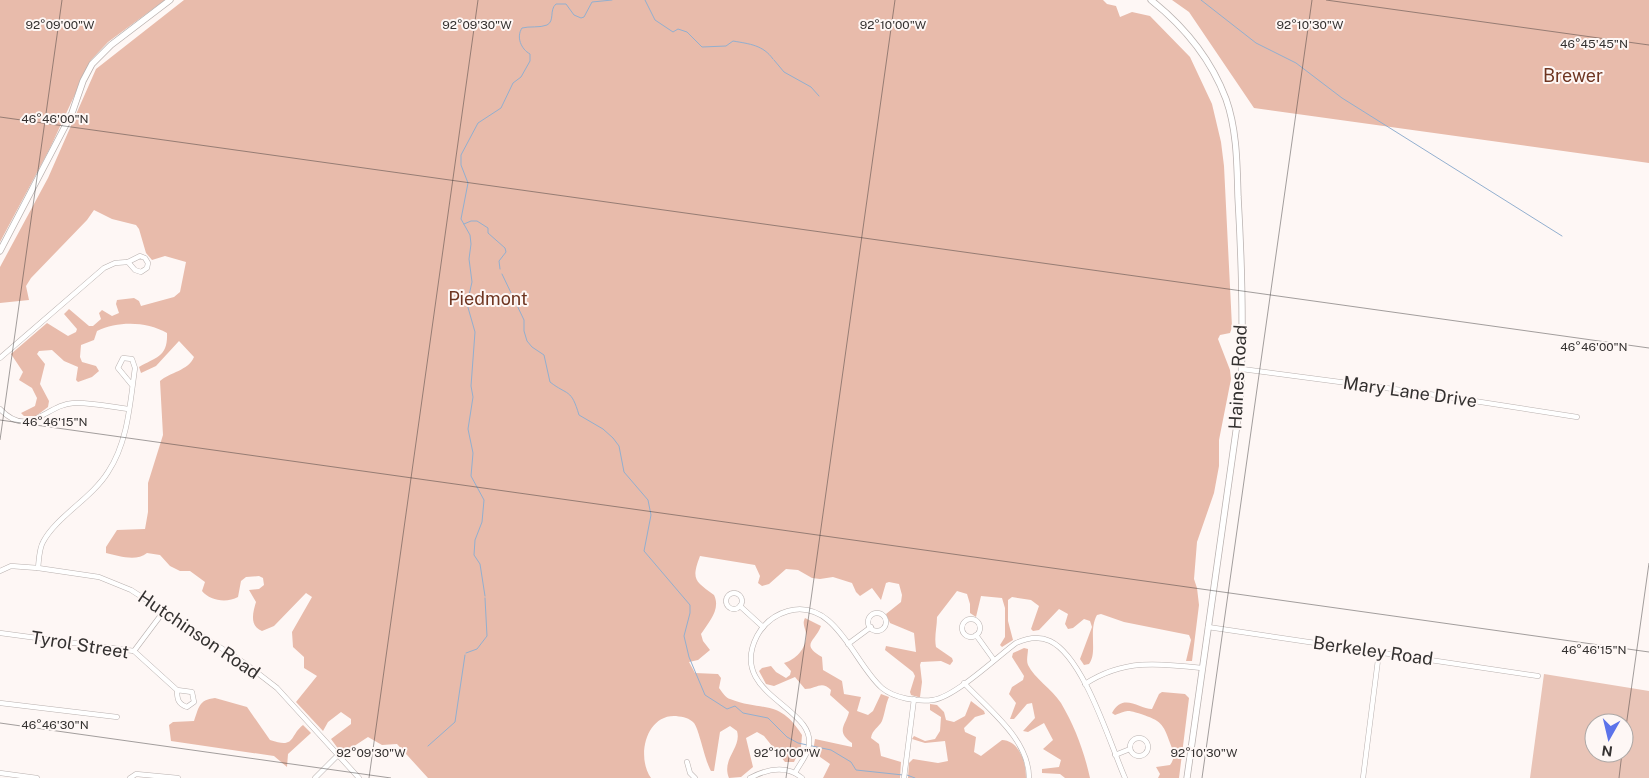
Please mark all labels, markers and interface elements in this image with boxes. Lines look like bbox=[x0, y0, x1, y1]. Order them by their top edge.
text: 92°09'00"W bbox=[25, 18, 95, 32]
text: 92°09'30"W bbox=[442, 18, 512, 32]
text: 92°10'00"W bbox=[860, 18, 927, 32]
text: 92°10'30"W bbox=[1277, 18, 1344, 32]
text: 46°45'45"N bbox=[1560, 37, 1628, 51]
park label: Brewer bbox=[1543, 65, 1603, 86]
text: 46°46'00"N bbox=[21, 112, 89, 126]
park label: Piedmont bbox=[448, 288, 528, 309]
street label: Haines Road bbox=[1224, 324, 1251, 430]
text: 46°46'00"N bbox=[1560, 340, 1628, 354]
street label: Mary Lane Drive bbox=[1342, 372, 1478, 411]
text: 46°46'15"N bbox=[22, 415, 88, 429]
street label: Hutchinson Road bbox=[134, 586, 264, 683]
street label: Tyrol Street bbox=[30, 626, 131, 663]
street label: Berkeley Road bbox=[1312, 632, 1434, 669]
text: 46°46'15"N bbox=[1561, 643, 1627, 657]
north arrow bbox=[1584, 713, 1634, 763]
text: 46°46'30"N bbox=[21, 718, 89, 732]
text: N bbox=[1601, 742, 1614, 760]
text: 92°09'30"W bbox=[336, 746, 406, 760]
text: 92°10'00"W bbox=[754, 746, 821, 760]
text: 92°10'30"W bbox=[1171, 746, 1238, 760]

